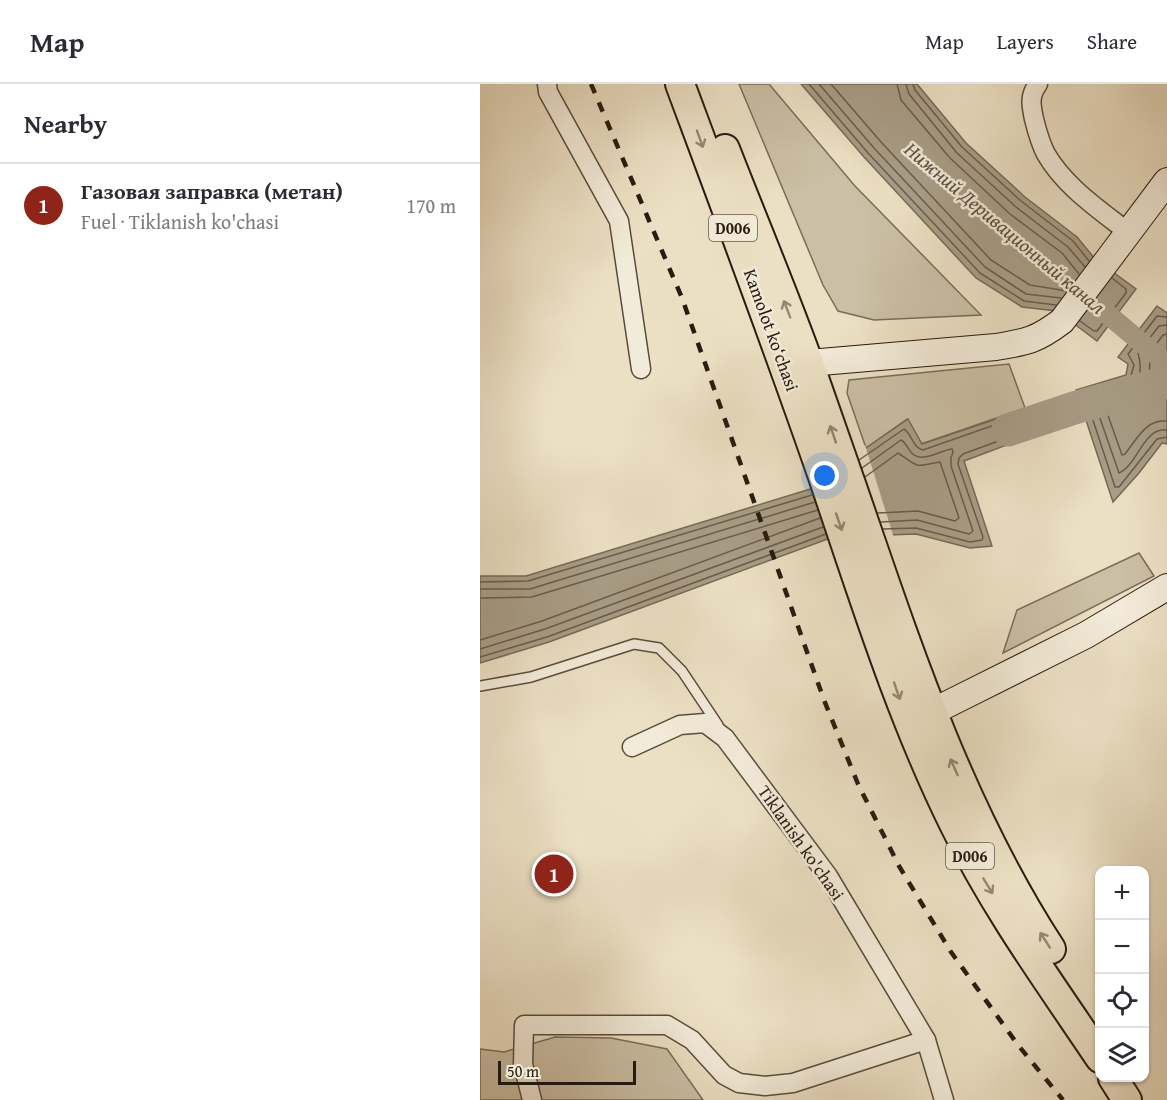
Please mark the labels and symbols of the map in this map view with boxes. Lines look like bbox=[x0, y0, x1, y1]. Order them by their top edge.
one-way arrow bbox=[696, 129, 707, 148]
water label: Нижний Деривационный канал bbox=[899, 135, 1113, 321]
road number: D006 bbox=[709, 215, 757, 241]
street label: Kamolot ko‘chasi bbox=[737, 265, 806, 395]
one-way arrow bbox=[781, 300, 792, 319]
one-way arrow bbox=[827, 425, 838, 444]
your location bbox=[810, 461, 839, 490]
one-way arrow bbox=[834, 512, 845, 531]
one-way arrow bbox=[892, 681, 903, 700]
one-way arrow bbox=[948, 759, 960, 777]
street label: Tiklanish ko'chasi bbox=[752, 780, 851, 906]
road number: D006 bbox=[946, 843, 994, 869]
pin: 1 bbox=[534, 852, 574, 896]
one-way arrow bbox=[982, 878, 994, 895]
one-way arrow bbox=[1038, 931, 1051, 948]
scale bar bbox=[498, 1058, 636, 1086]

